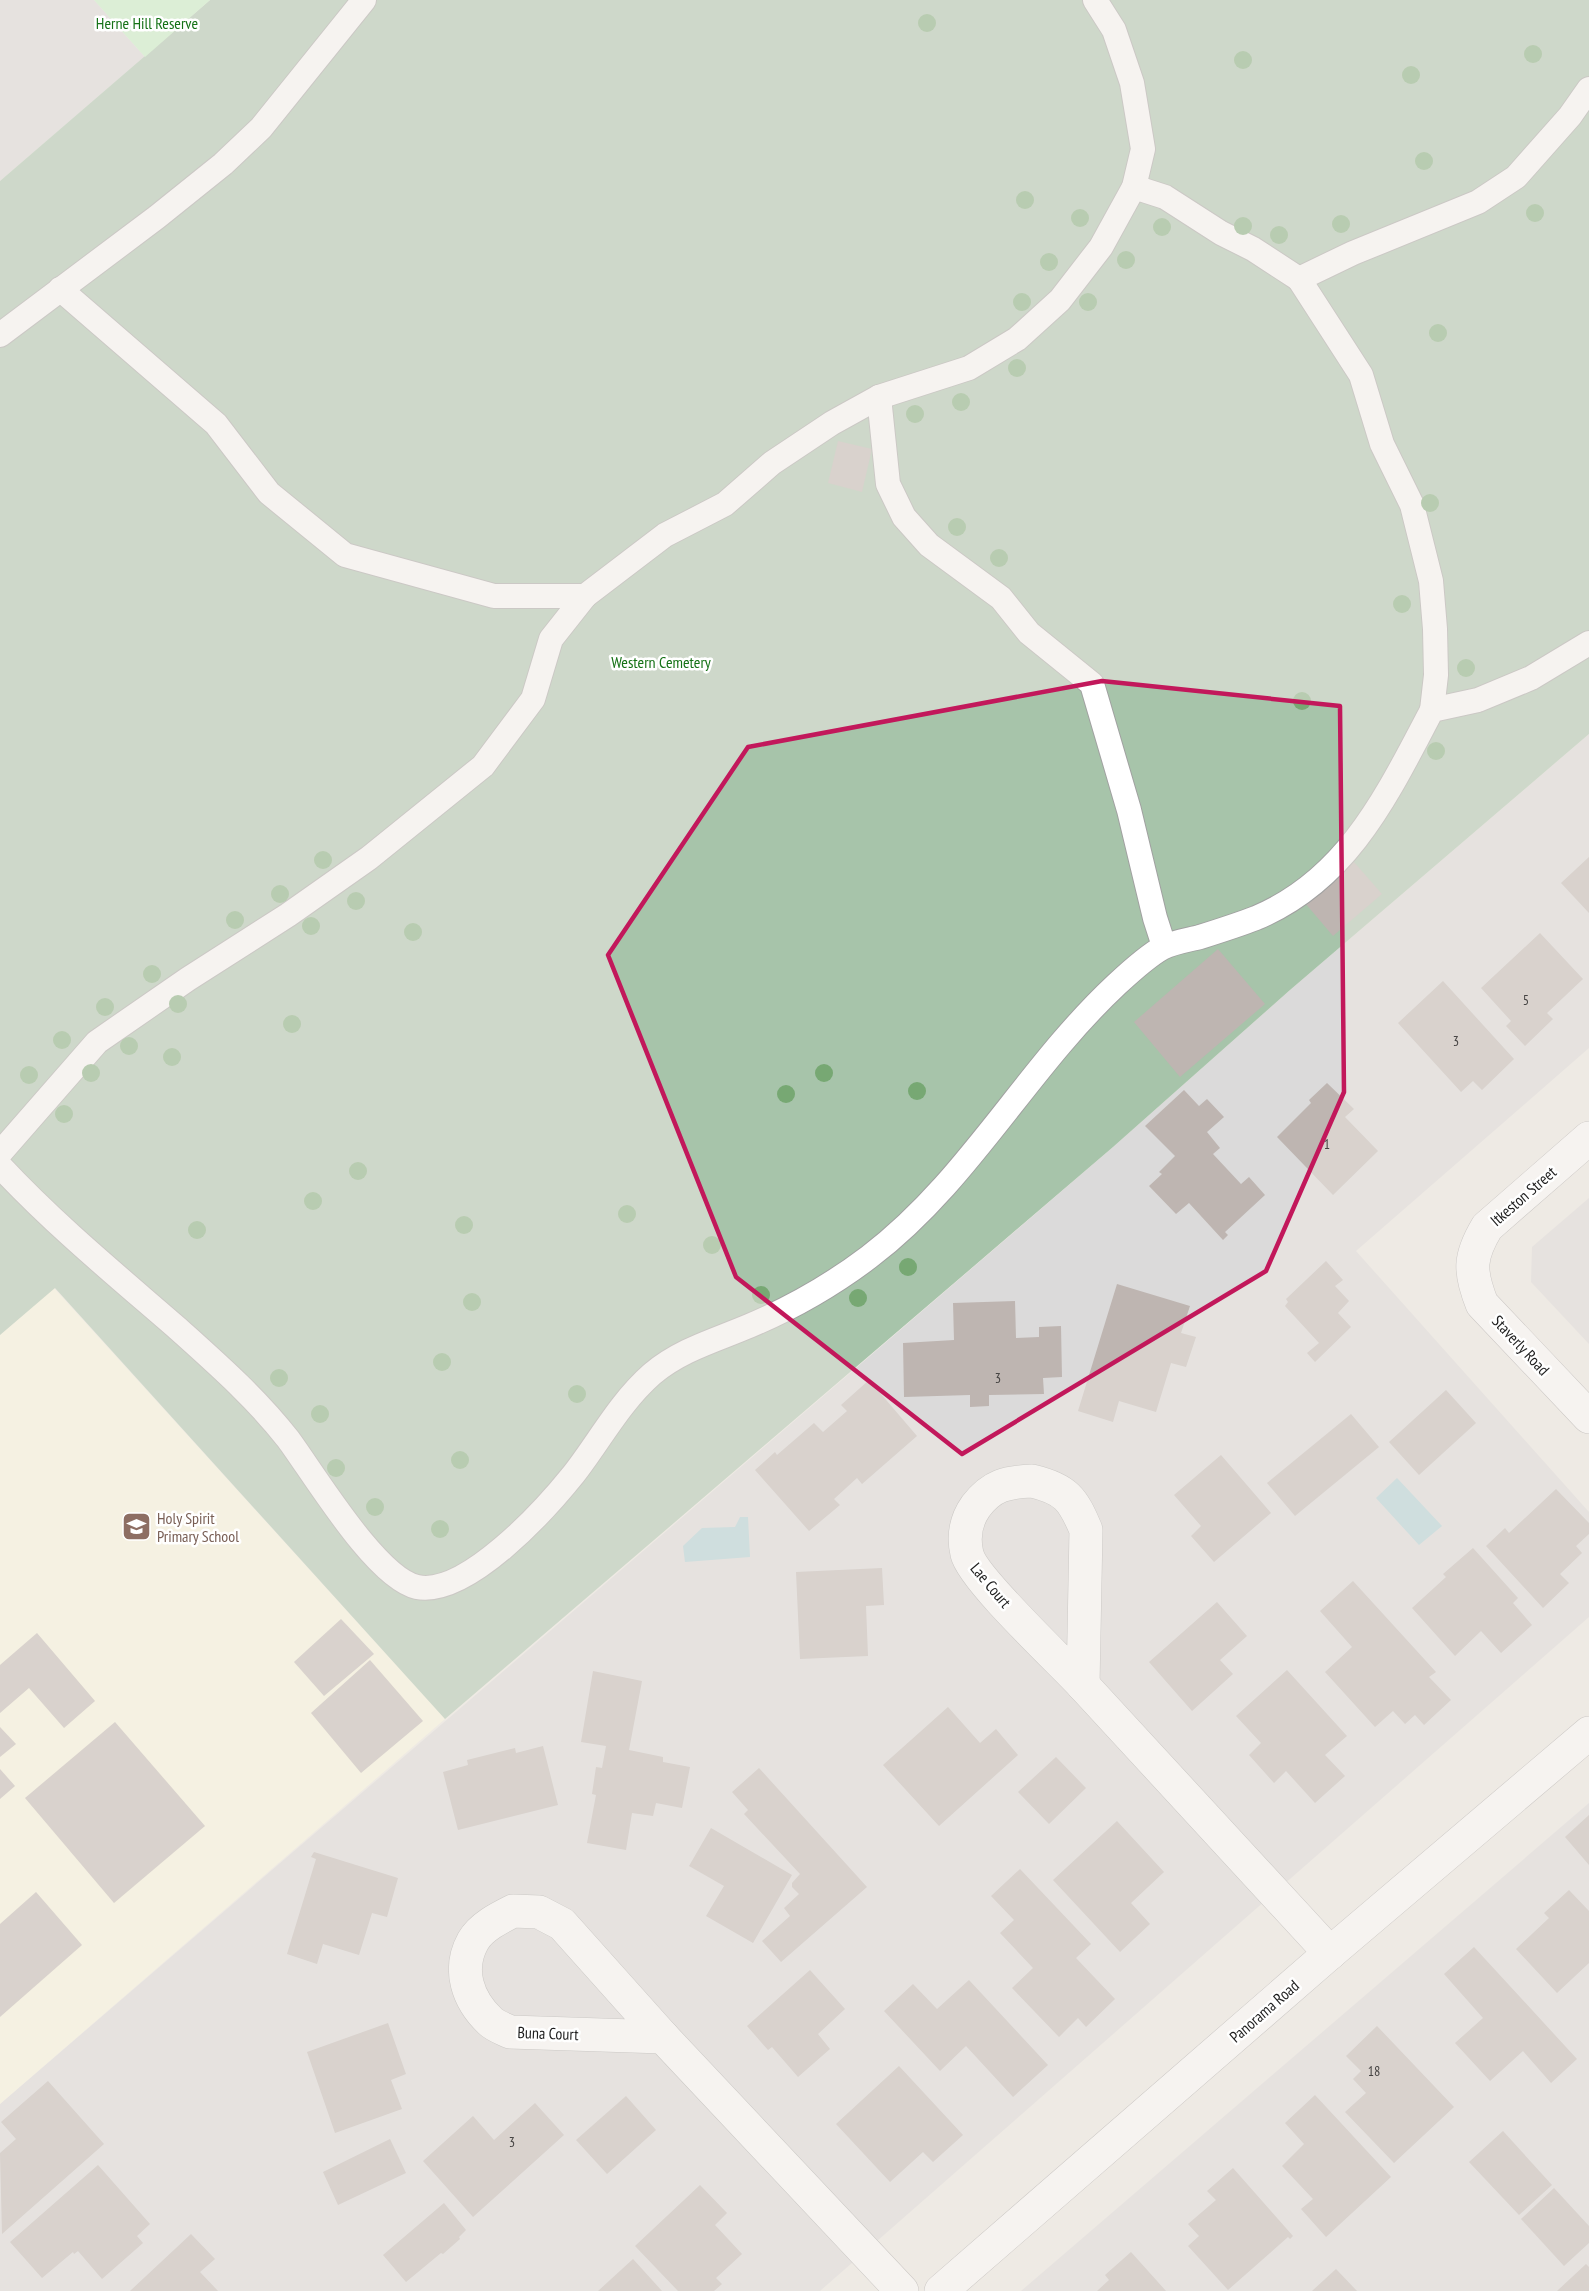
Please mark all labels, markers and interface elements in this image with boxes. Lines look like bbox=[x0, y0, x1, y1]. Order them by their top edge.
park label: Herne Hill Reserve bbox=[96, 13, 198, 33]
park label: Western Cemetery bbox=[611, 652, 711, 672]
house number: 5 bbox=[1523, 991, 1529, 1009]
house number: 3 bbox=[1453, 1032, 1459, 1050]
house number: 1 bbox=[1324, 1135, 1330, 1153]
street label: Itkeston Street bbox=[1486, 1162, 1561, 1230]
street label: Staverly Road bbox=[1488, 1311, 1554, 1379]
house number: 3 bbox=[995, 1369, 1001, 1387]
place label: Holy Spirit Primary School bbox=[157, 1508, 239, 1546]
school or university icon: Holy Spirit Primary School bbox=[120, 1511, 152, 1543]
street label: Lae Court bbox=[966, 1558, 1016, 1612]
street label: Panorama Road bbox=[1225, 1975, 1303, 2047]
street label: Buna Court bbox=[517, 2022, 580, 2044]
house number: 18 bbox=[1368, 2062, 1380, 2080]
house number: 3 bbox=[509, 2133, 515, 2151]

